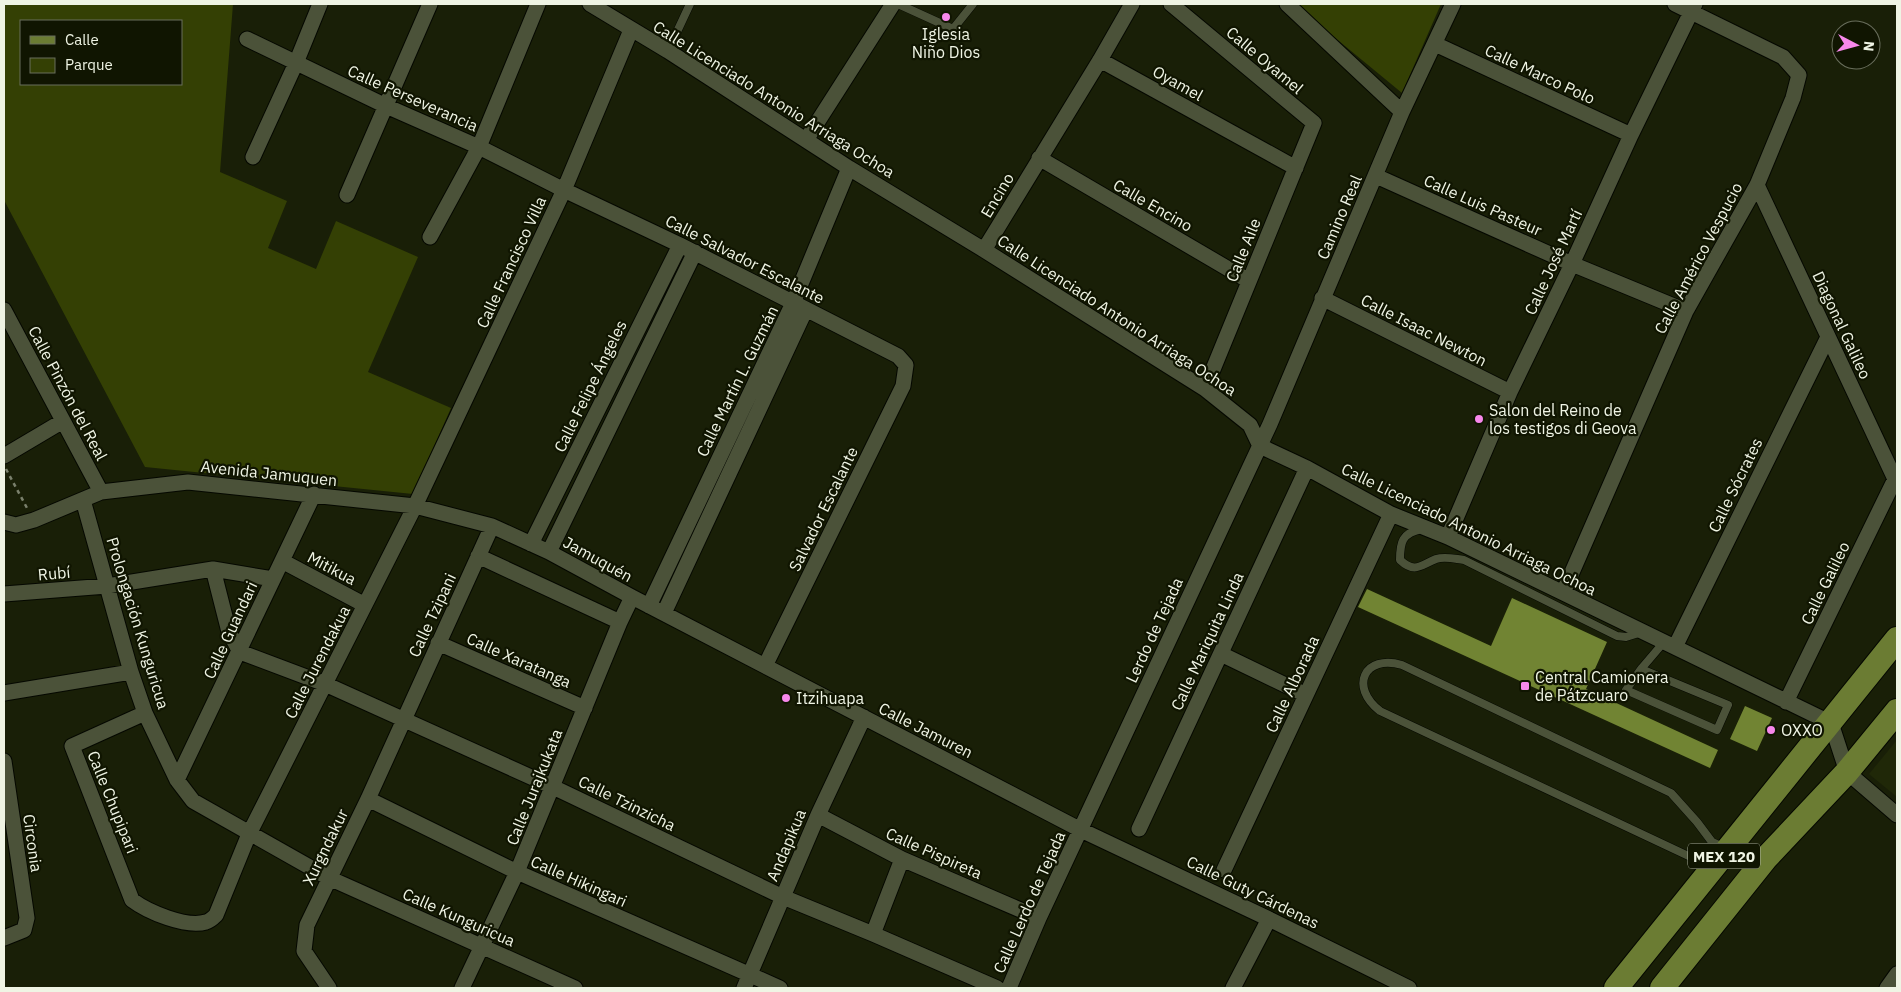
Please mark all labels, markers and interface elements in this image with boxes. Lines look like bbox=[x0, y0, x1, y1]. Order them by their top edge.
marker: Iglesia Niño Dios bbox=[940, 11, 952, 23]
street label: Calle Licenciado Antonio Arriaga Ochoa bbox=[650, 16, 899, 182]
legend bbox=[20, 20, 182, 85]
north arrow bbox=[1831, 20, 1881, 70]
street label: Calle Oyamel bbox=[1222, 22, 1308, 98]
place label: Iglesia Niño Dios bbox=[912, 24, 980, 62]
text: Calle bbox=[65, 30, 99, 49]
street label: Calle Marco Polo bbox=[1482, 40, 1598, 108]
text: N bbox=[1859, 40, 1878, 52]
text: Parque bbox=[65, 55, 113, 74]
street label: Calle Perseverancia bbox=[345, 60, 482, 136]
street label: Oyamel bbox=[1149, 61, 1207, 105]
street label: Encino bbox=[976, 169, 1018, 221]
street label: Calle Luis Pasteur bbox=[1421, 170, 1545, 240]
street label: Camino Real bbox=[1312, 172, 1366, 262]
street label: Calle Encino bbox=[1110, 174, 1196, 236]
street label: Calle Américo Vespucio bbox=[1650, 179, 1746, 337]
street label: Calle Francisco Villa bbox=[472, 192, 551, 331]
street label: Calle José Martí bbox=[1520, 206, 1586, 318]
street label: Calle Salvador Escalante bbox=[662, 210, 828, 308]
street label: Calle Aile bbox=[1221, 215, 1265, 285]
street label: Calle Licenciado Antonio Arriaga Ochoa bbox=[994, 230, 1241, 400]
street label: Diagonal Galileo bbox=[1808, 268, 1876, 382]
street label: Calle Isaac Newton bbox=[1358, 290, 1490, 370]
street label: Calle Martín L. Guzmán bbox=[692, 302, 782, 460]
street label: Calle Felipe Ángeles bbox=[548, 316, 631, 455]
street label: Calle Pinzón del Real bbox=[24, 322, 112, 464]
place label: Salon del Reino de los testigos di Geova bbox=[1489, 400, 1637, 438]
marker: Salon del Reino de los testigos di Geova bbox=[1473, 413, 1485, 425]
street label: Calle Sócrates bbox=[1704, 435, 1766, 535]
street label: Salvador Escalante bbox=[784, 443, 862, 575]
street label: Avenida Jamuquen bbox=[200, 456, 338, 490]
street label: Calle Licenciado Antonio Arriaga Ochoa bbox=[1338, 458, 1600, 600]
street label: Jamuquén bbox=[560, 532, 636, 586]
street label: Prolongación Kunguricua bbox=[102, 535, 174, 712]
street label: Calle Galileo bbox=[1796, 538, 1854, 628]
street label: Mitikua bbox=[304, 547, 360, 589]
street label: Rubí bbox=[37, 562, 71, 584]
street label: Calle Mariquita Linda bbox=[1166, 568, 1248, 713]
street label: Calle Tzipani bbox=[404, 570, 460, 660]
street label: Lerdo de Tejada bbox=[1121, 574, 1187, 686]
street label: Calle Guandari bbox=[199, 578, 261, 682]
street label: Calle Jurendakua bbox=[280, 602, 354, 722]
street label: Calle Xaratanga bbox=[464, 628, 575, 692]
street label: Calle Alborada bbox=[1261, 632, 1323, 736]
place label: Central Camionera de Pátzcuaro bbox=[1535, 667, 1669, 705]
marker: Central Camionera de Pátzcuaro bbox=[1519, 680, 1531, 692]
place label: Itzihuapa bbox=[796, 688, 864, 708]
marker: Itzihuapa bbox=[780, 692, 792, 704]
street label: Calle Jamuren bbox=[876, 698, 976, 762]
place label: OXXO bbox=[1781, 720, 1823, 740]
marker: OXXO bbox=[1765, 724, 1777, 736]
street label: Calle Jurajkukata bbox=[502, 725, 567, 848]
street label: Calle Chupipari bbox=[83, 748, 143, 856]
street label: Calle Tzinzicha bbox=[575, 771, 679, 835]
street label: Xurgndakur bbox=[298, 805, 352, 889]
street label: Andapikua bbox=[762, 806, 810, 884]
street label: Circonia bbox=[19, 813, 47, 874]
street label: Calle Pispireta bbox=[883, 823, 986, 883]
street label: Calle Lerdo de Tejada bbox=[989, 828, 1069, 976]
road number: MEX 120 bbox=[1688, 844, 1760, 868]
street label: Calle Hikingari bbox=[528, 851, 630, 911]
street label: Calle Guty Cárdenas bbox=[1183, 851, 1323, 933]
street label: Calle Kunguricua bbox=[400, 883, 519, 951]

